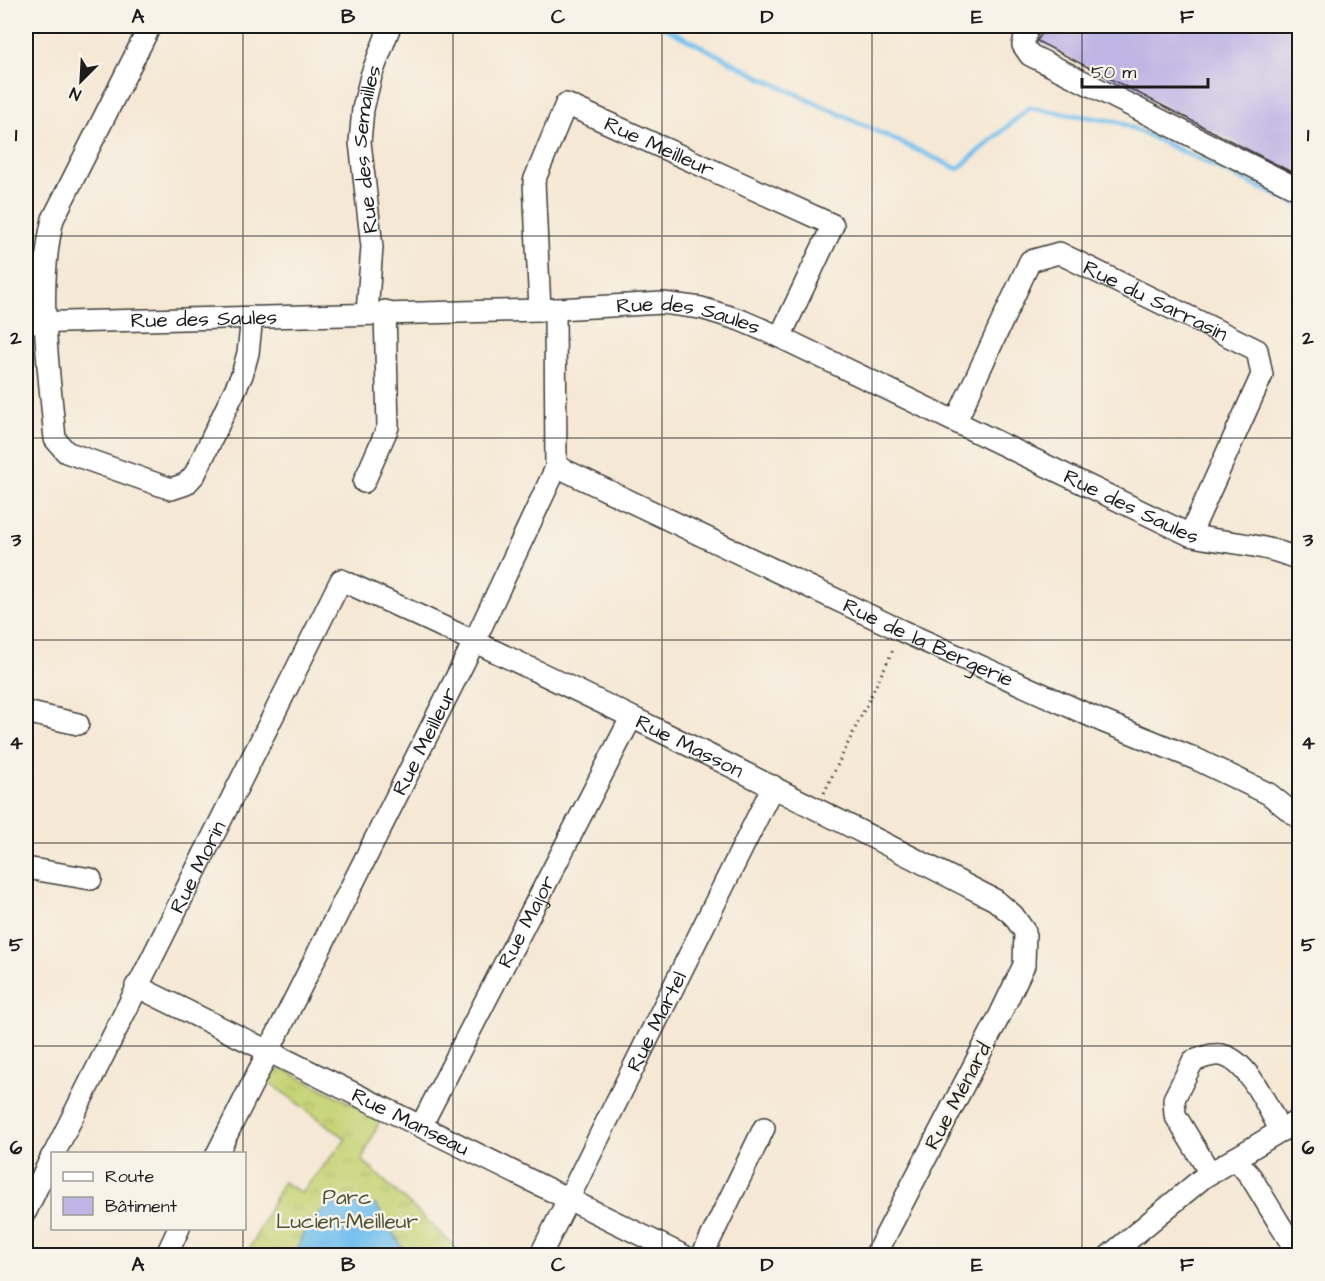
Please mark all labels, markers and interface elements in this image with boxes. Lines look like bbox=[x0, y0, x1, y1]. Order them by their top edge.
text: A bbox=[132, 3, 145, 31]
text: B bbox=[341, 3, 356, 31]
text: C bbox=[551, 3, 566, 31]
text: D bbox=[761, 3, 774, 31]
text: E bbox=[971, 3, 983, 31]
text: F bbox=[1180, 3, 1195, 31]
north arrow bbox=[51, 51, 111, 111]
scale bar bbox=[1082, 51, 1208, 89]
street label: Rue des Semailles bbox=[345, 60, 389, 235]
text: 50 m bbox=[1091, 60, 1136, 85]
text: N bbox=[66, 82, 84, 106]
street label: Rue Meilleur bbox=[600, 109, 719, 184]
text: 1 bbox=[15, 121, 18, 149]
text: 1 bbox=[1307, 121, 1310, 149]
street label: Rue du Sarrasin bbox=[1079, 253, 1233, 348]
street label: Rue des Saules bbox=[616, 288, 765, 341]
street label: Rue des Saules bbox=[130, 302, 278, 335]
text: 2 bbox=[9, 324, 22, 352]
text: 2 bbox=[1301, 324, 1314, 352]
street label: Rue des Saules bbox=[1059, 462, 1201, 551]
text: 3 bbox=[10, 526, 22, 554]
text: 3 bbox=[1302, 526, 1314, 554]
street label: Rue de la Bergerie bbox=[838, 590, 1018, 694]
street label: Rue Meilleur bbox=[385, 682, 464, 800]
street label: Rue Masson bbox=[631, 707, 749, 785]
text: 4 bbox=[9, 729, 23, 757]
text: 4 bbox=[1301, 729, 1315, 757]
street label: Rue Morin bbox=[162, 816, 233, 918]
street label: Rue Major bbox=[490, 870, 562, 973]
text: 5 bbox=[9, 931, 24, 959]
text: 5 bbox=[1301, 931, 1316, 959]
street label: Rue Martel bbox=[619, 966, 693, 1076]
street label: Rue Ménard bbox=[918, 1037, 999, 1155]
street label: Rue Manseau bbox=[347, 1080, 474, 1163]
text: 6 bbox=[10, 1134, 23, 1162]
text: 6 bbox=[1302, 1134, 1315, 1162]
legend bbox=[51, 1152, 246, 1230]
text: Route bbox=[105, 1164, 154, 1189]
park label: Parc Lucien-Meilleur bbox=[276, 1183, 419, 1236]
text: Bâtiment bbox=[105, 1194, 178, 1219]
text: A bbox=[132, 1251, 145, 1279]
text: B bbox=[341, 1251, 356, 1279]
text: C bbox=[551, 1251, 566, 1279]
text: D bbox=[761, 1251, 774, 1279]
text: E bbox=[971, 1251, 983, 1279]
text: F bbox=[1180, 1251, 1195, 1279]

